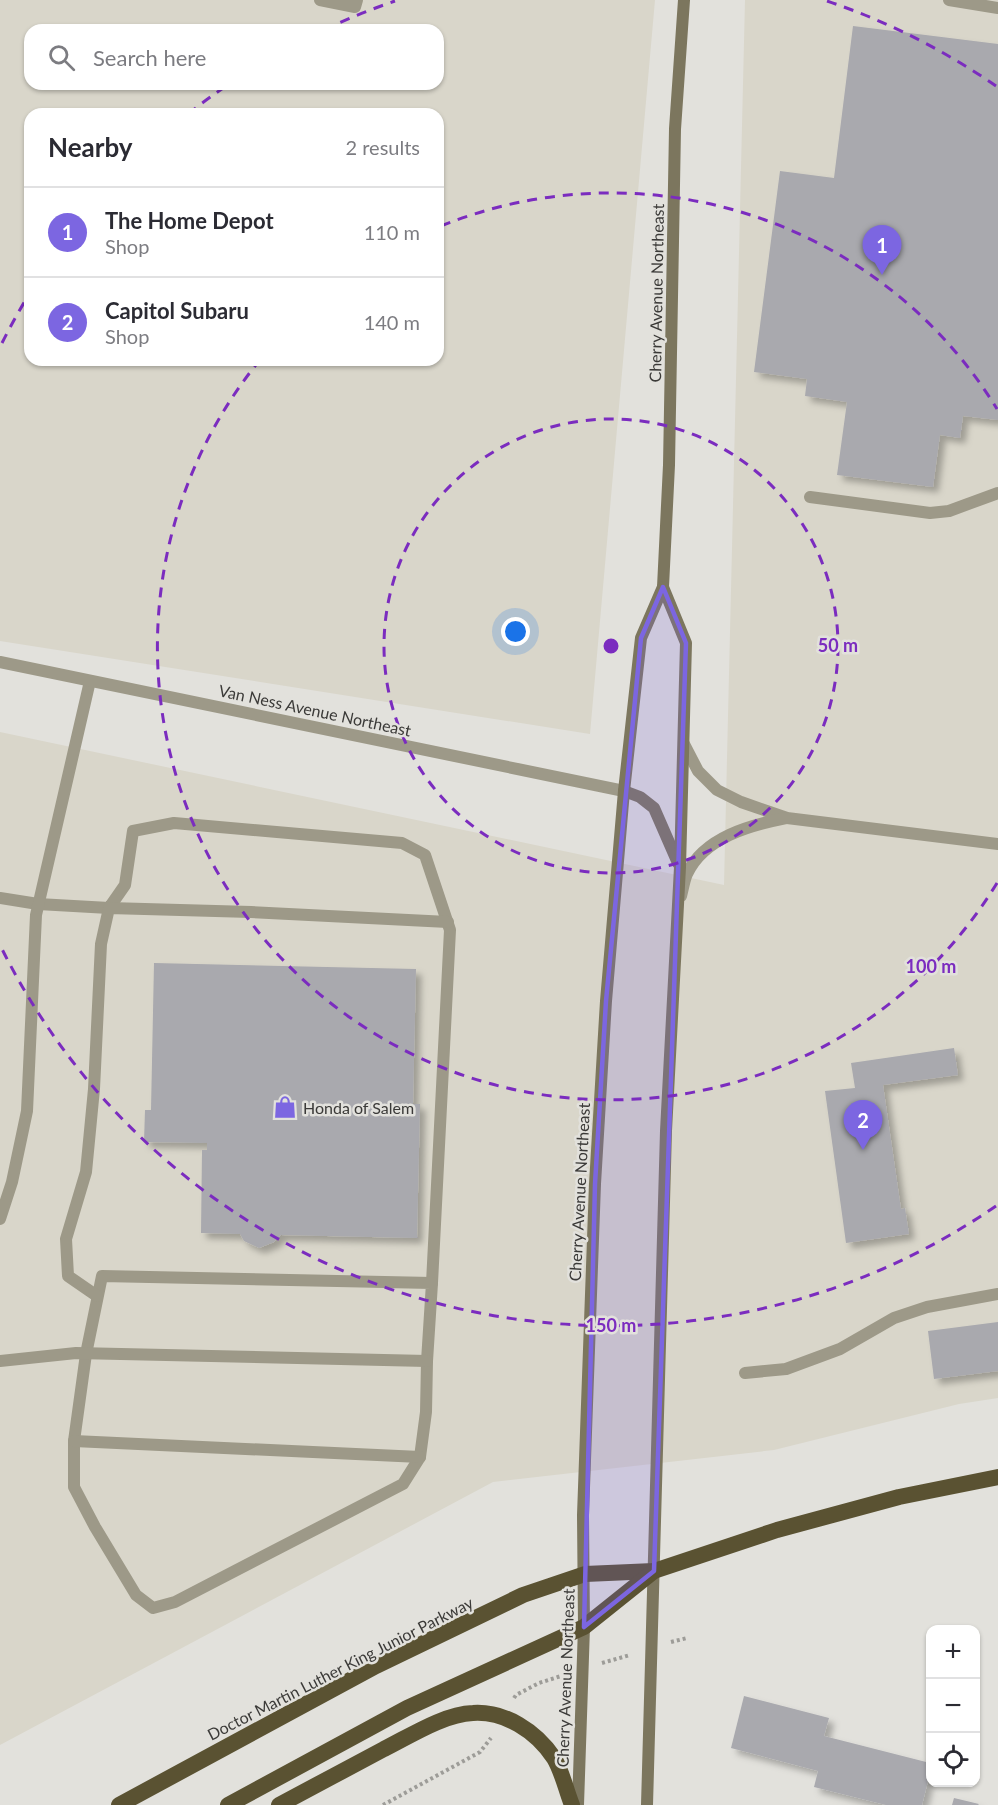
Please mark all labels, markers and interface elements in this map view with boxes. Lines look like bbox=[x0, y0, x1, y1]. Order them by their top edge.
search box bbox=[24, 24, 444, 90]
icon: search bbox=[45, 41, 78, 74]
text: Search here bbox=[93, 44, 206, 71]
text: Nearby bbox=[48, 131, 133, 163]
text: 2 results bbox=[345, 135, 420, 159]
street label: Cherry Avenue Northeast bbox=[645, 203, 667, 383]
text: The Home Depot bbox=[105, 207, 274, 234]
text: 1 bbox=[62, 220, 73, 244]
text: 110 m bbox=[364, 220, 420, 244]
pin: 1 bbox=[862, 226, 902, 275]
text: Shop bbox=[105, 234, 149, 258]
text: Capitol Subaru bbox=[105, 297, 249, 324]
text: 2 bbox=[62, 310, 73, 334]
text: 140 m bbox=[364, 310, 420, 334]
text: Shop bbox=[105, 324, 149, 348]
your location bbox=[501, 617, 530, 646]
text: 50 m bbox=[818, 634, 858, 656]
centre of rings bbox=[601, 636, 621, 656]
street label: Van Ness Avenue Northeast bbox=[217, 680, 413, 740]
text: 100 m bbox=[906, 955, 956, 977]
shop icon: Honda of Salem bbox=[272, 1094, 298, 1120]
place label: Honda of Salem bbox=[303, 1098, 414, 1117]
pin: 2 bbox=[844, 1100, 882, 1150]
street label: Cherry Avenue Northeast bbox=[565, 1102, 593, 1282]
text: 150 m bbox=[586, 1314, 636, 1336]
street label: Cherry Avenue Northeast bbox=[552, 1588, 578, 1768]
street label: Doctor Martin Luther King Junior Parkway bbox=[204, 1592, 477, 1744]
map controls bbox=[926, 1625, 980, 1787]
button: + bbox=[926, 1625, 980, 1679]
button: − bbox=[926, 1679, 980, 1733]
button: locate bbox=[926, 1733, 980, 1787]

